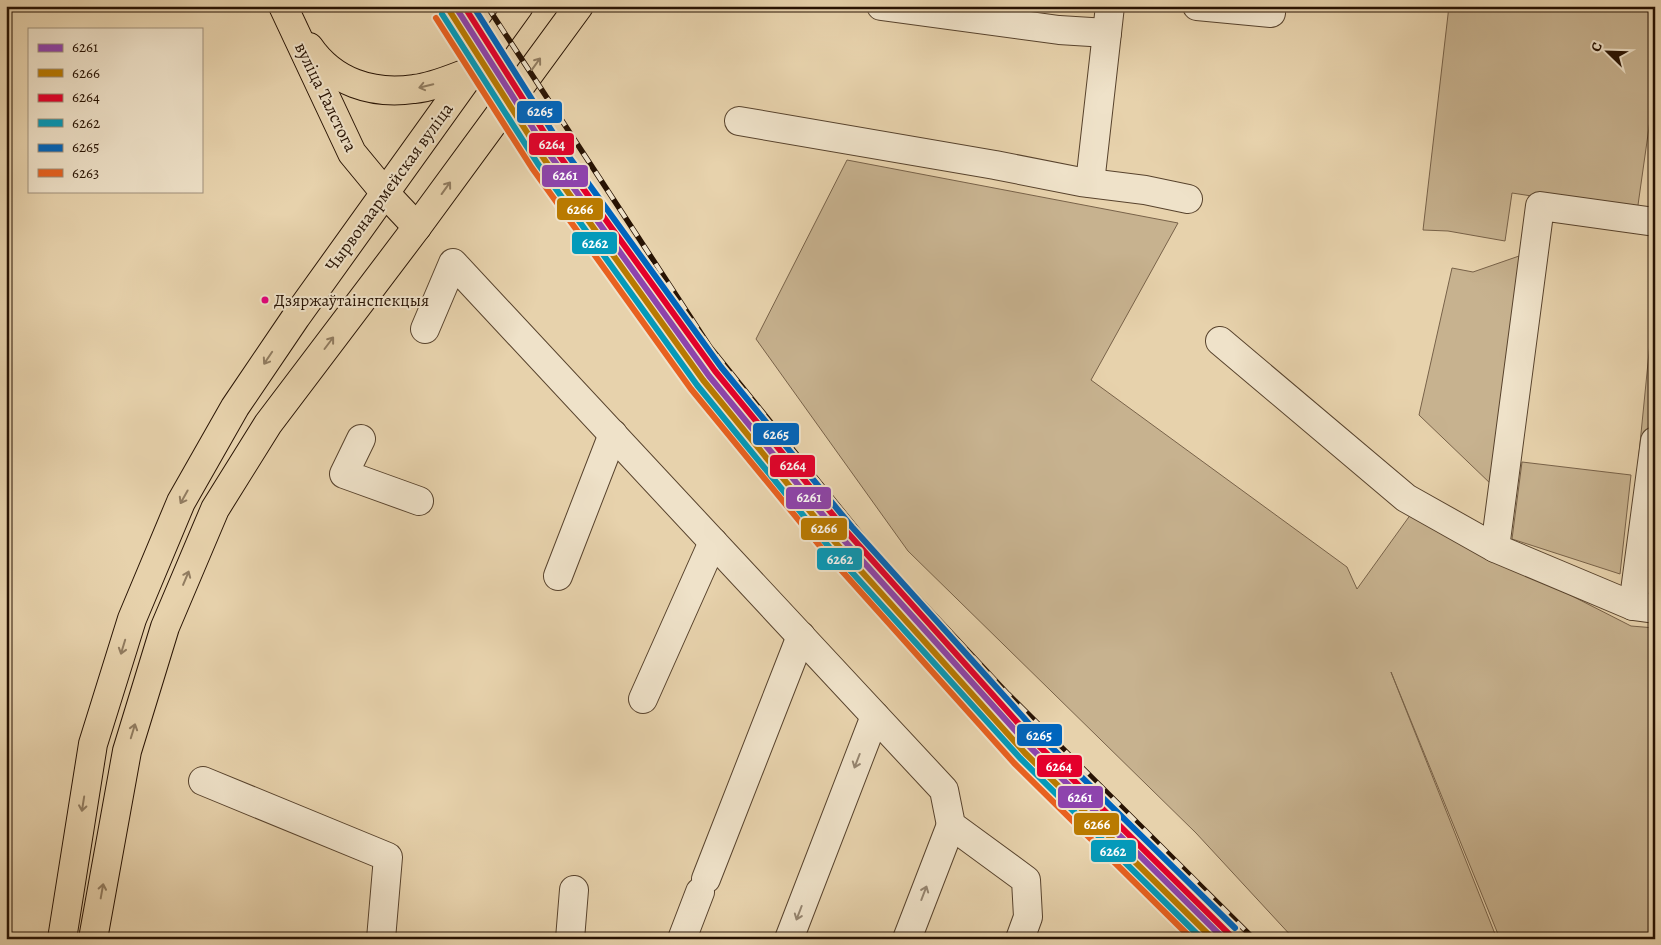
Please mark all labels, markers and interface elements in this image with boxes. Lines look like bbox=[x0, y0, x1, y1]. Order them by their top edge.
legend bbox=[28, 28, 202, 192]
north arrow bbox=[1584, 28, 1634, 78]
text: 6261 bbox=[72, 37, 98, 57]
street label: вуліца Талстога bbox=[289, 38, 363, 157]
text: С bbox=[1586, 39, 1607, 55]
one-way arrow bbox=[531, 57, 541, 71]
text: 6266 bbox=[72, 63, 100, 83]
one-way arrow bbox=[419, 82, 435, 91]
text: 6264 bbox=[72, 87, 100, 107]
street label: Чырвонаармейская вуліца bbox=[320, 97, 459, 276]
line badge: 6265 bbox=[516, 100, 563, 124]
text: 6265 bbox=[527, 102, 553, 121]
text: 6262 bbox=[72, 113, 100, 133]
line badge: 6264 bbox=[528, 132, 575, 156]
text: 6264 bbox=[539, 135, 566, 154]
text: 6265 bbox=[72, 137, 99, 157]
text: 6263 bbox=[72, 163, 99, 183]
line badge: 6261 bbox=[541, 164, 589, 188]
text: 6261 bbox=[553, 166, 577, 185]
one-way arrow bbox=[441, 181, 451, 195]
line badge: 6266 bbox=[556, 197, 604, 221]
text: 6266 bbox=[567, 200, 594, 219]
line badge: 6262 bbox=[571, 231, 618, 255]
text: 6262 bbox=[582, 234, 609, 253]
place label: Дзяржаўтаінспекцыя bbox=[274, 289, 429, 312]
marker: Дзяржаўтаінспекцыя bbox=[260, 295, 270, 305]
one-way arrow bbox=[324, 336, 334, 350]
one-way arrow bbox=[263, 351, 273, 365]
line badge: 6265 bbox=[752, 422, 800, 446]
text: 6265 bbox=[763, 425, 789, 444]
line badge: 6264 bbox=[769, 454, 816, 478]
text: 6264 bbox=[780, 456, 807, 475]
line badge: 6261 bbox=[785, 486, 832, 510]
text: 6261 bbox=[797, 488, 821, 507]
one-way arrow bbox=[179, 489, 189, 504]
line badge: 6266 bbox=[800, 517, 848, 541]
text: 6266 bbox=[811, 519, 838, 538]
line badge: 6262 bbox=[816, 547, 863, 571]
text: 6262 bbox=[827, 550, 854, 569]
one-way arrow bbox=[181, 571, 191, 586]
one-way arrow bbox=[118, 639, 128, 655]
line badge: 6265 bbox=[1016, 723, 1063, 747]
one-way arrow bbox=[129, 724, 138, 740]
text: 6265 bbox=[1026, 726, 1052, 745]
one-way arrow bbox=[852, 753, 862, 768]
line badge: 6264 bbox=[1036, 754, 1083, 778]
text: 6264 bbox=[1046, 757, 1073, 776]
line badge: 6261 bbox=[1057, 785, 1104, 809]
text: 6261 bbox=[1068, 788, 1092, 807]
one-way arrow bbox=[78, 796, 88, 812]
line badge: 6266 bbox=[1073, 812, 1120, 836]
text: 6266 bbox=[1084, 815, 1111, 834]
line badge: 6262 bbox=[1090, 839, 1137, 863]
text: 6262 bbox=[1100, 842, 1127, 861]
one-way arrow bbox=[98, 883, 107, 899]
one-way arrow bbox=[921, 886, 930, 901]
one-way arrow bbox=[794, 905, 803, 920]

